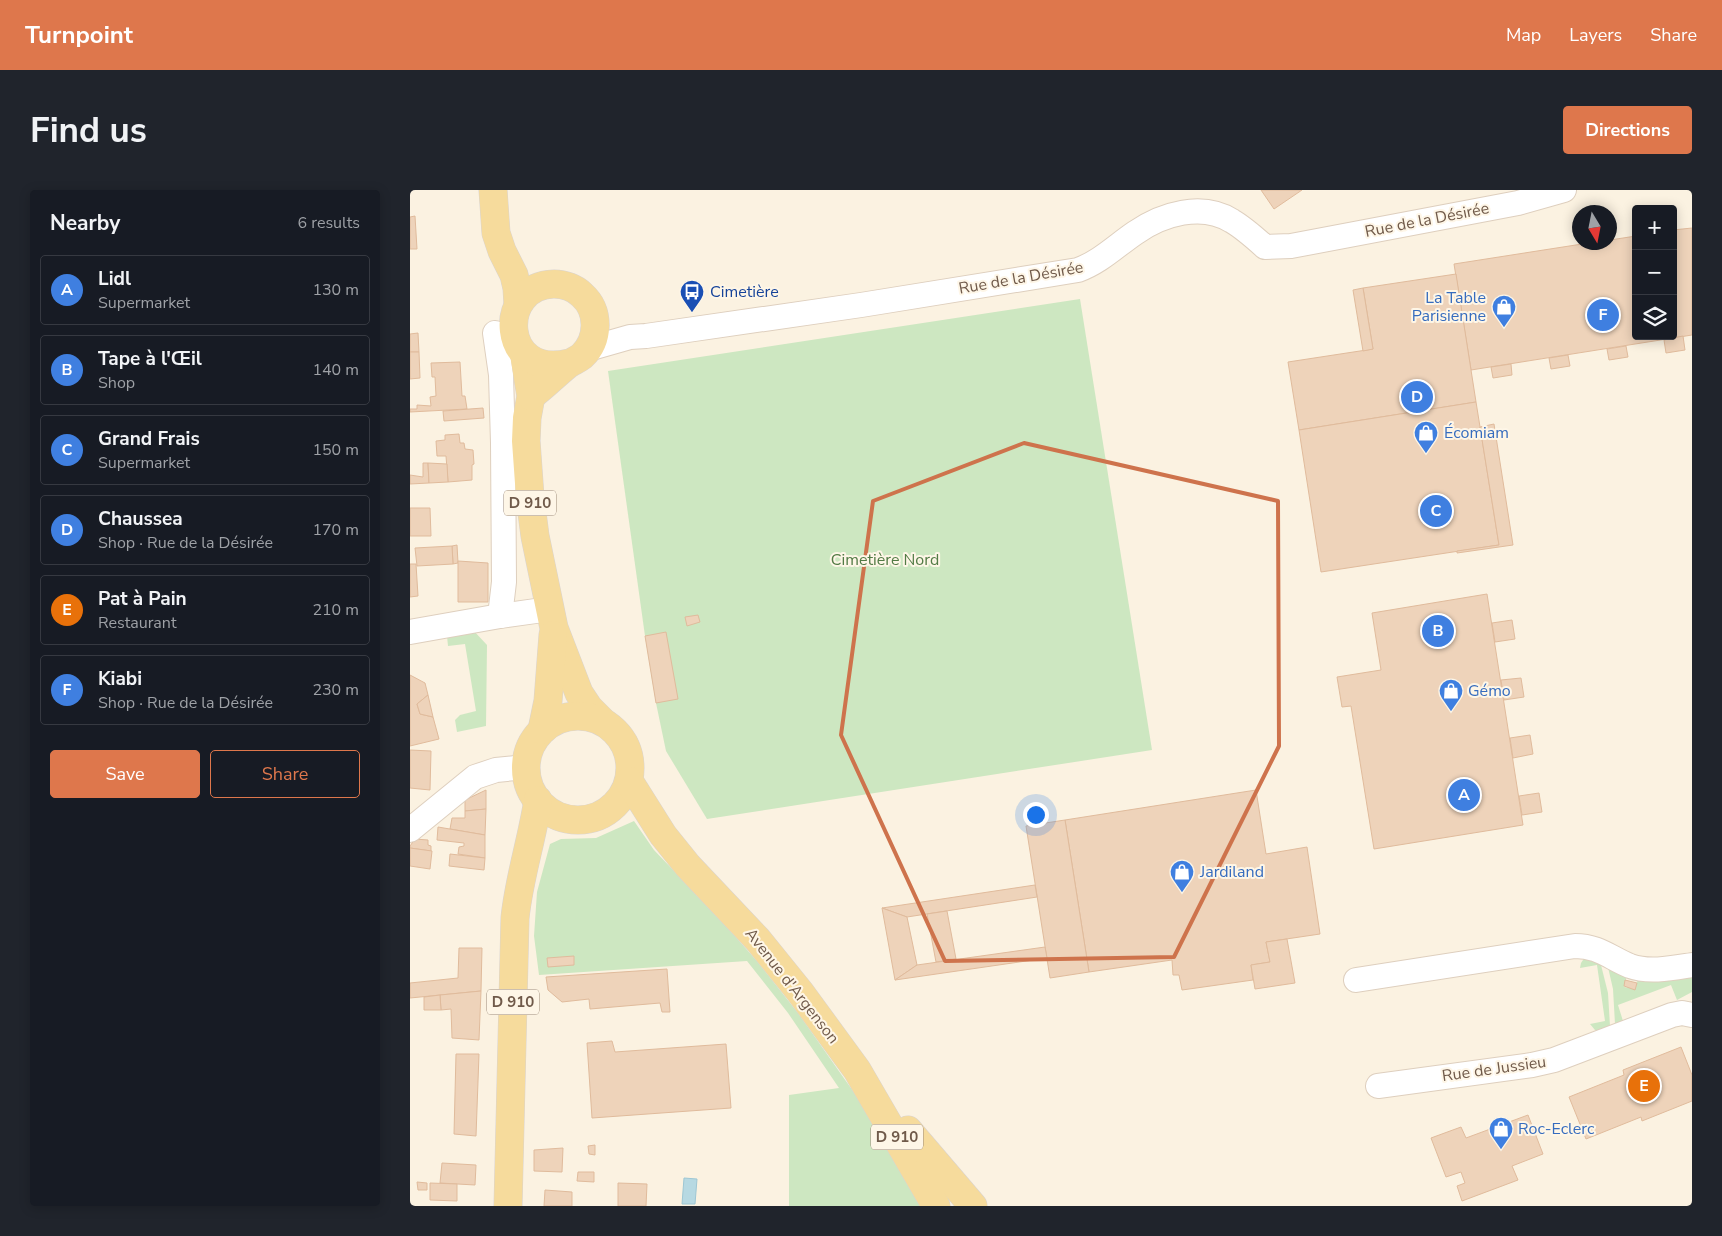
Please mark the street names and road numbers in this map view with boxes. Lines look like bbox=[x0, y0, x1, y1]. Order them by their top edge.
street label: Rue de la Désirée bbox=[1363, 197, 1491, 243]
street label: Rue de la Désirée bbox=[957, 256, 1085, 300]
road number: D 910 bbox=[504, 490, 556, 516]
street label: Avenue d'Argenson bbox=[740, 924, 844, 1048]
road number: D 910 bbox=[487, 990, 539, 1014]
street label: Rue de Jussieu bbox=[1440, 1051, 1548, 1087]
road number: D 910 bbox=[871, 1124, 923, 1150]

